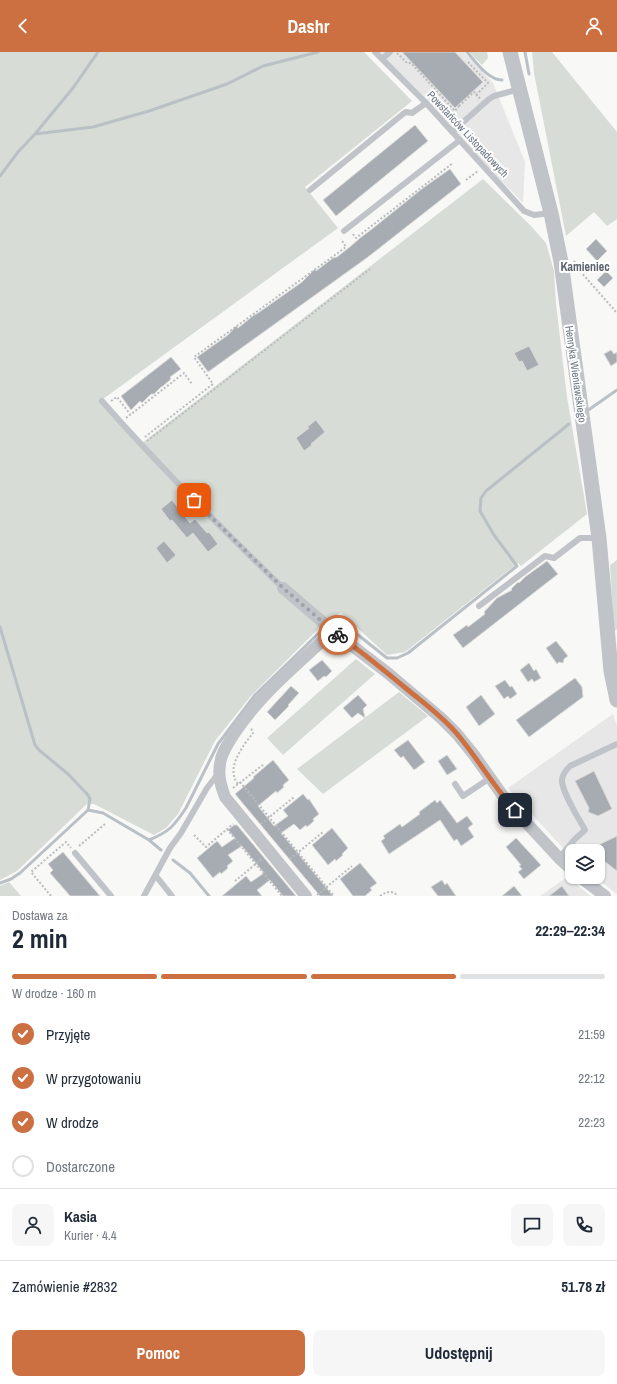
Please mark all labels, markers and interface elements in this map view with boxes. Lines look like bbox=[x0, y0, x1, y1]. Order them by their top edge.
text: Dashr bbox=[288, 14, 329, 39]
icon: back bbox=[12, 15, 34, 37]
icon: person bbox=[583, 15, 605, 37]
street label: Powstańców Listopadowych bbox=[424, 88, 512, 180]
district label: Kamieniec bbox=[560, 259, 610, 275]
street label: Henryka Wieniawskiego bbox=[562, 325, 590, 423]
pin bbox=[177, 483, 211, 517]
icon: bag bbox=[183, 489, 205, 511]
courier bbox=[318, 615, 358, 655]
icon: bike bbox=[327, 624, 349, 646]
pin bbox=[498, 793, 532, 827]
icon: home bbox=[504, 799, 526, 821]
map controls bbox=[565, 844, 605, 884]
button: layers bbox=[565, 844, 605, 884]
text: Dostawa za bbox=[12, 907, 68, 924]
text: 22:29–22:34 bbox=[535, 920, 605, 941]
text: 2 min bbox=[12, 921, 68, 956]
text: W drodze · 160 m bbox=[12, 985, 96, 1002]
icon: check bbox=[12, 1023, 34, 1045]
text: Przyjęte bbox=[46, 1024, 90, 1045]
text: 21:59 bbox=[578, 1026, 605, 1043]
icon: check bbox=[12, 1067, 34, 1089]
text: W przygotowaniu bbox=[46, 1068, 141, 1089]
text: 22:12 bbox=[578, 1070, 605, 1087]
icon: check bbox=[12, 1111, 34, 1133]
text: W drodze bbox=[46, 1112, 99, 1133]
text: 22:23 bbox=[578, 1114, 605, 1131]
text: Dostarczone bbox=[46, 1156, 115, 1177]
button: person bbox=[12, 1204, 54, 1246]
button: chat bbox=[511, 1204, 553, 1246]
button: phone bbox=[563, 1204, 605, 1246]
text: Kasia bbox=[64, 1206, 97, 1227]
text: Kurier · 4.4 bbox=[64, 1227, 117, 1244]
text: Zamówienie #2832 bbox=[12, 1276, 117, 1297]
text: 51.78 zł bbox=[561, 1276, 605, 1297]
button: Pomoc bbox=[12, 1330, 305, 1376]
button: Udostępnij bbox=[313, 1330, 605, 1376]

